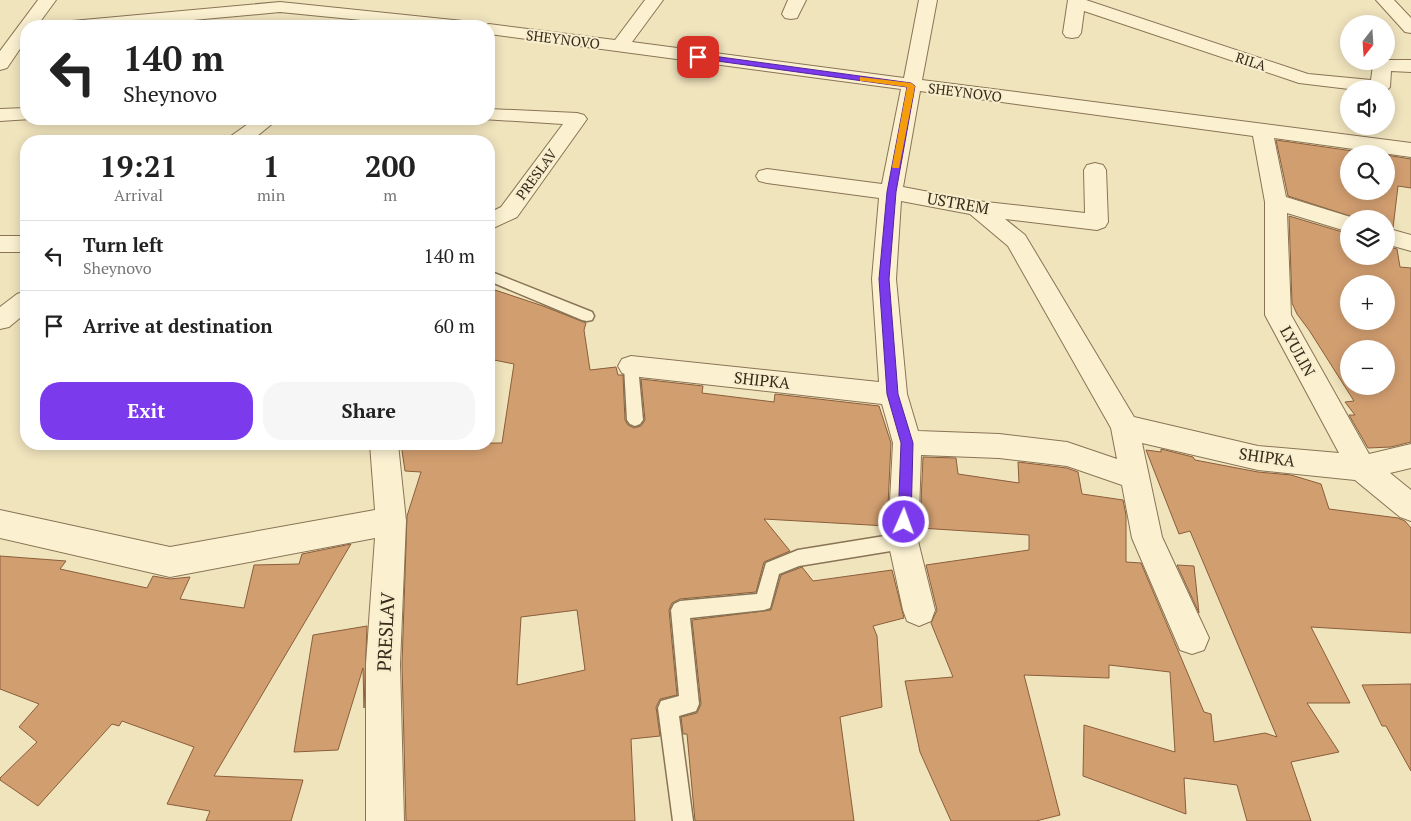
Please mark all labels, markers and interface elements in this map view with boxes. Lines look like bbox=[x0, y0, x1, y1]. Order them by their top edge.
north arrow bbox=[1340, 15, 1395, 70]
map controls bbox=[1340, 15, 1395, 395]
street label: SHEYNOVO bbox=[525, 25, 601, 53]
text: 140 m bbox=[123, 35, 224, 81]
pin bbox=[677, 36, 719, 78]
icon: left bbox=[40, 40, 105, 105]
icon: arrive bbox=[684, 43, 712, 71]
street label: RILA bbox=[1233, 47, 1269, 75]
street label: SHEYNOVO bbox=[927, 78, 1003, 106]
text: Sheynovo bbox=[123, 79, 217, 108]
button: sound bbox=[1340, 80, 1395, 135]
street label: PRESLAV bbox=[511, 144, 561, 203]
button: search bbox=[1340, 145, 1395, 200]
text: 19:21 bbox=[99, 146, 178, 186]
text: 1 bbox=[263, 146, 280, 186]
text: 200 bbox=[365, 146, 416, 186]
text: Arrival bbox=[114, 184, 163, 206]
text: min bbox=[257, 184, 285, 206]
text: m bbox=[383, 184, 397, 206]
street label: USTREM bbox=[925, 187, 991, 219]
button: layers bbox=[1340, 210, 1395, 265]
text: Turn left bbox=[83, 232, 164, 257]
icon: left bbox=[40, 242, 68, 270]
text: 140 m bbox=[424, 243, 475, 268]
text: Sheynovo bbox=[83, 257, 152, 279]
button: + bbox=[1340, 275, 1395, 330]
icon: arrive bbox=[40, 312, 68, 340]
text: Arrive at destination bbox=[83, 313, 272, 338]
text: 60 m bbox=[434, 313, 475, 338]
street label: LYULIN bbox=[1275, 322, 1321, 380]
button: − bbox=[1340, 340, 1395, 395]
street label: SHIPKA bbox=[733, 366, 791, 394]
button: Exit bbox=[40, 382, 253, 440]
button: Share bbox=[263, 382, 475, 440]
street label: SHIPKA bbox=[1238, 442, 1296, 472]
position arrow bbox=[877, 495, 929, 547]
street label: PRESLAV bbox=[370, 592, 400, 672]

